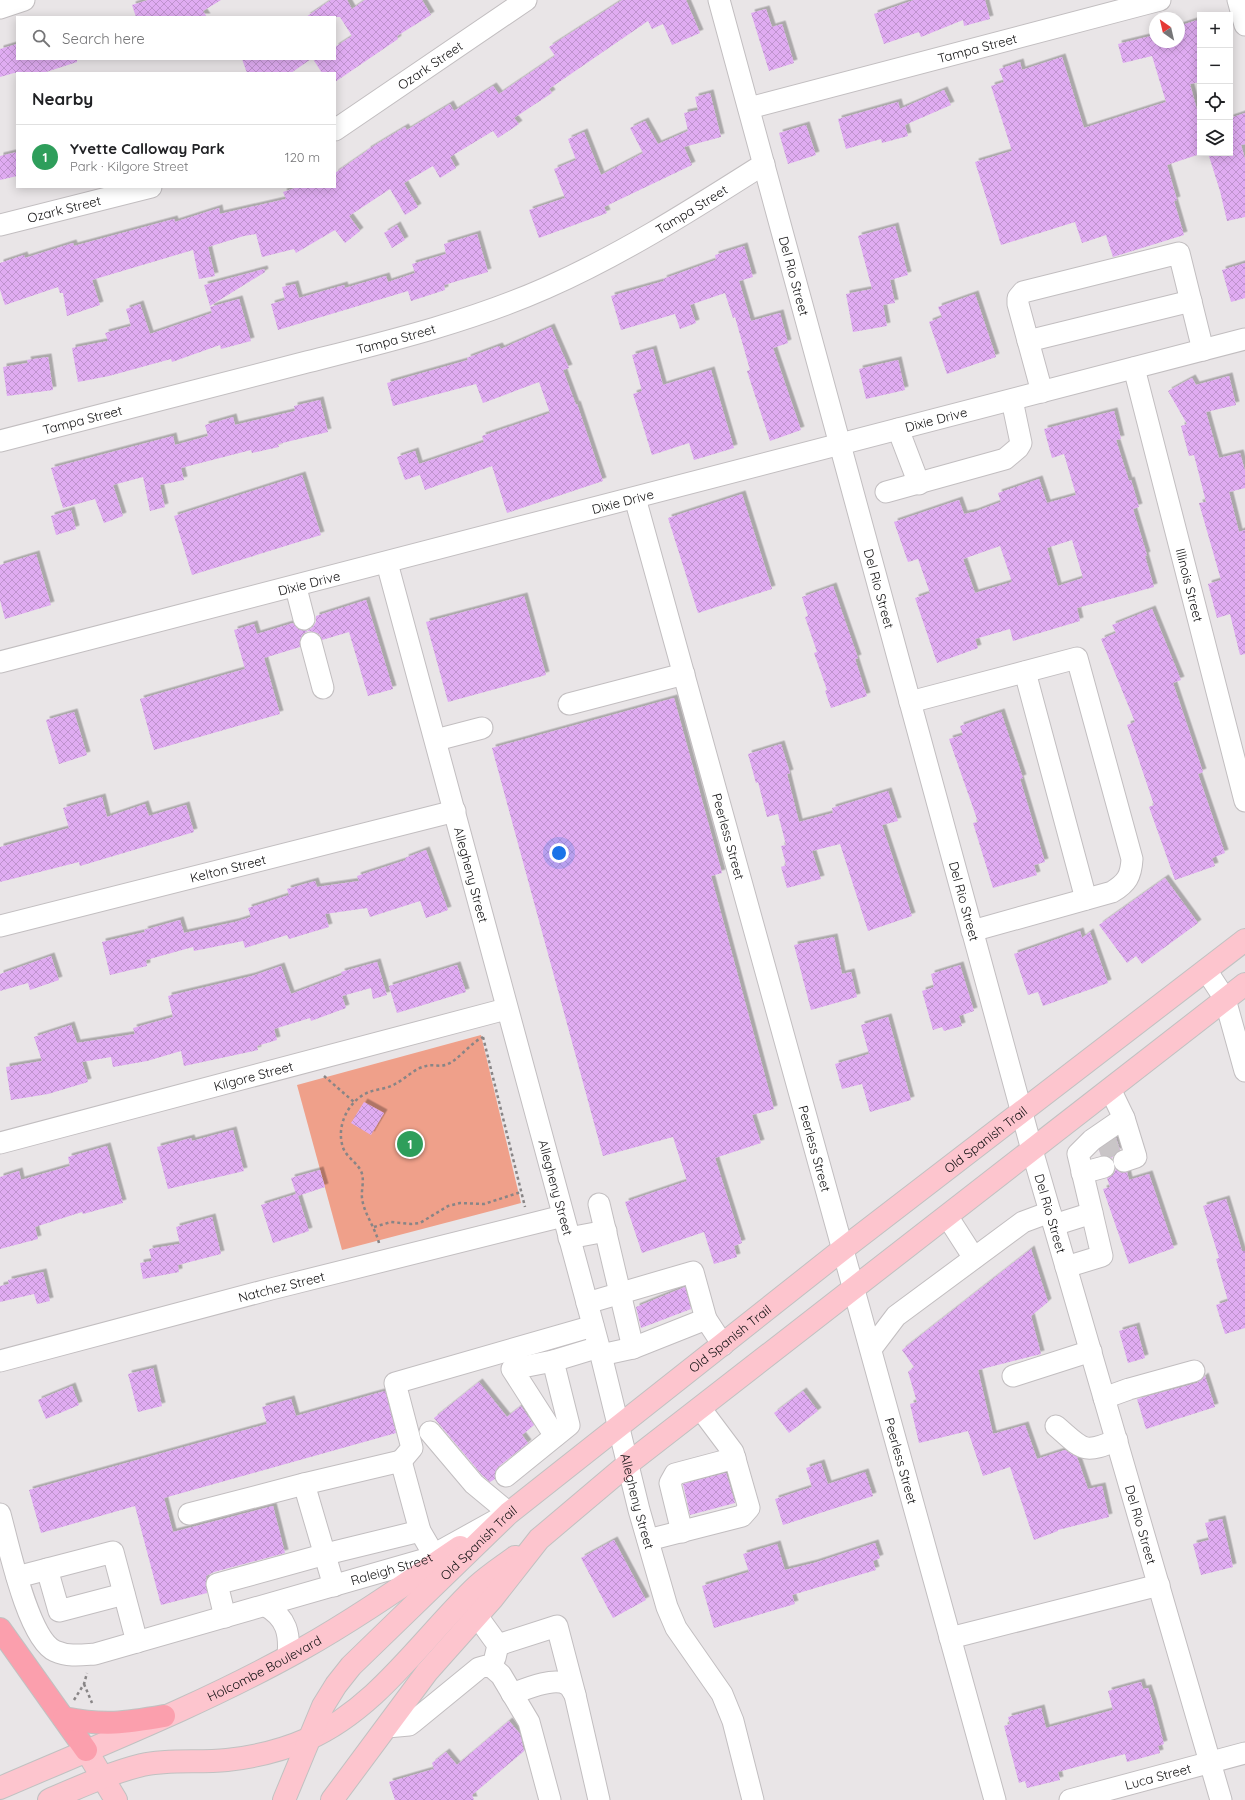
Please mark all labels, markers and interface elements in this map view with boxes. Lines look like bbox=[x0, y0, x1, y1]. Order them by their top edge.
north arrow bbox=[1149, 12, 1185, 48]
map controls bbox=[1197, 12, 1233, 156]
button: + bbox=[1197, 12, 1233, 48]
search box bbox=[16, 16, 336, 60]
icon: search bbox=[30, 27, 52, 49]
text: Search here bbox=[62, 29, 145, 48]
street label: Tampa Street bbox=[936, 30, 1019, 66]
street label: Ozark Street bbox=[394, 38, 466, 93]
button: − bbox=[1197, 48, 1233, 84]
button: locate bbox=[1197, 84, 1233, 120]
text: Nearby bbox=[32, 88, 93, 109]
button: layers bbox=[1197, 120, 1233, 156]
text: Yvette Calloway Park bbox=[70, 139, 225, 158]
text: 1 bbox=[42, 149, 48, 165]
text: 120 m bbox=[285, 149, 320, 165]
text: Park · Kilgore Street bbox=[70, 158, 188, 174]
street label: Tampa Street bbox=[653, 181, 730, 237]
street label: Ozark Street bbox=[26, 192, 102, 226]
street label: Del Rio Street bbox=[776, 234, 813, 318]
street label: Tampa Street bbox=[355, 320, 437, 357]
street label: Tampa Street bbox=[41, 402, 124, 438]
street label: Dixie Drive bbox=[903, 404, 969, 435]
street label: Dixie Drive bbox=[590, 486, 655, 517]
street label: Illinois Street bbox=[1173, 546, 1207, 624]
street label: Del Rio Street bbox=[861, 547, 898, 630]
street label: Dixie Drive bbox=[276, 567, 342, 599]
street label: Peerless Street bbox=[709, 791, 748, 881]
street label: Allegheny Street bbox=[451, 825, 492, 924]
your location bbox=[549, 843, 569, 863]
street label: Kelton Street bbox=[188, 851, 267, 886]
street label: Del Rio Street bbox=[946, 860, 983, 943]
street label: Kilgore Street bbox=[212, 1058, 295, 1094]
street label: Old Spanish Trail bbox=[941, 1103, 1030, 1176]
street label: Peerless Street bbox=[795, 1104, 834, 1194]
pin: 1 bbox=[397, 1129, 423, 1159]
street label: Allegheny Street bbox=[535, 1138, 576, 1237]
street label: Del Rio Street bbox=[1031, 1172, 1070, 1255]
street label: Natchez Street bbox=[236, 1268, 326, 1305]
street label: Old Spanish Trail bbox=[685, 1301, 774, 1376]
street label: Peerless Street bbox=[882, 1416, 921, 1506]
street label: Allegheny Street bbox=[617, 1452, 658, 1551]
street label: Del Rio Street bbox=[1122, 1483, 1160, 1566]
street label: Old Spanish Trail bbox=[437, 1502, 520, 1583]
street label: Raleigh Street bbox=[349, 1549, 435, 1588]
street label: Holcombe Boulevard bbox=[204, 1632, 324, 1705]
street label: Luca Street bbox=[1123, 1760, 1193, 1793]

